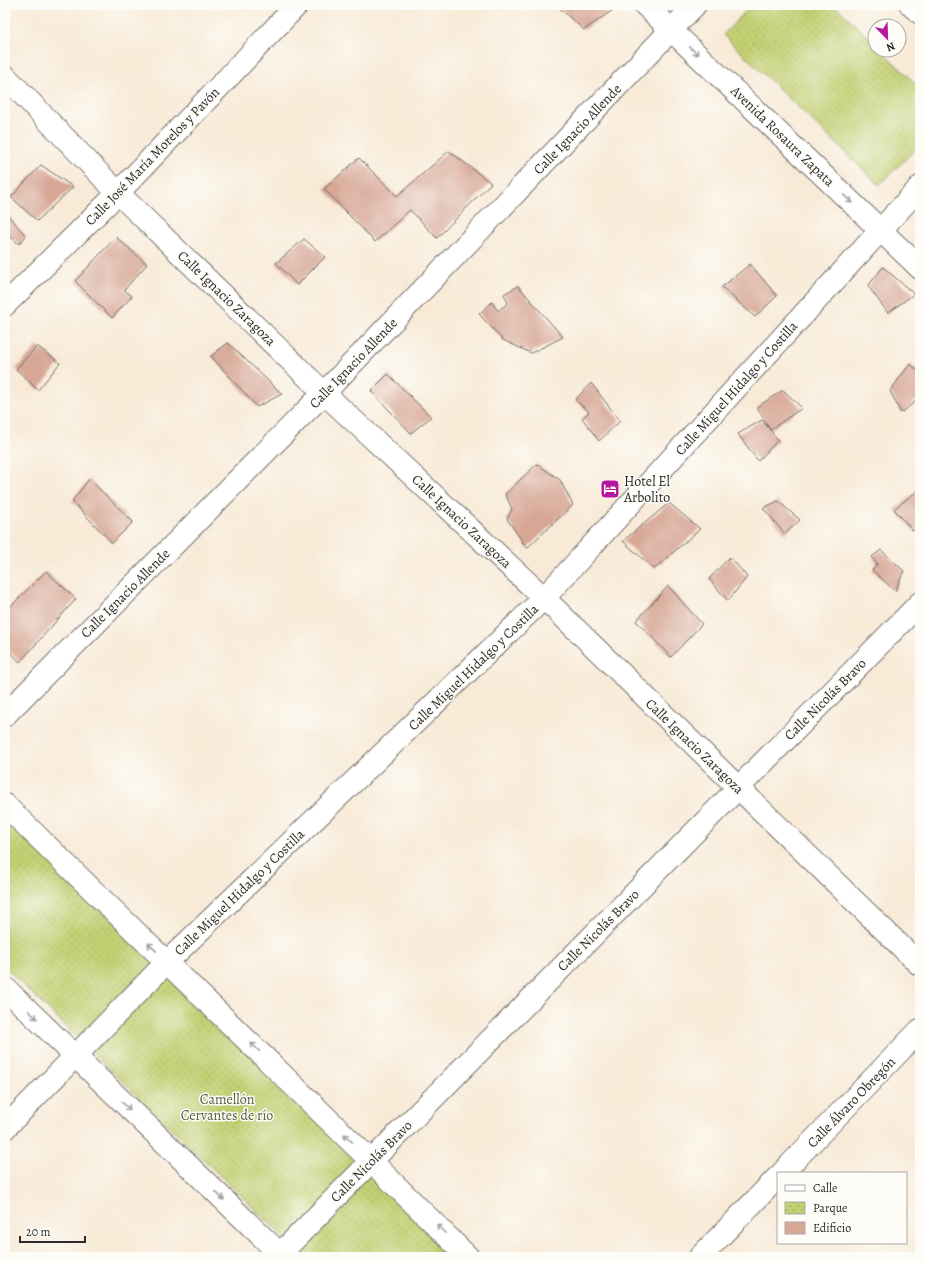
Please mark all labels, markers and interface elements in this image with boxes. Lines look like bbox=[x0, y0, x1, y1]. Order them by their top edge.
north arrow bbox=[867, 18, 907, 58]
text: N bbox=[884, 38, 897, 55]
one-way arrow bbox=[689, 46, 699, 56]
street label: Calle Ignacio Allende bbox=[529, 80, 626, 179]
street label: Avenida Rosaura Zapata bbox=[726, 81, 839, 191]
street label: Calle José María Morelos y Pavón bbox=[81, 83, 224, 230]
one-way arrow bbox=[843, 194, 853, 203]
street label: Calle Ignacio Zaragoza bbox=[173, 246, 280, 351]
street label: Calle Ignacio Allende bbox=[305, 314, 402, 413]
street label: Calle Miguel Hidalgo y Costilla bbox=[671, 317, 802, 460]
street label: Calle Ignacio Zaragoza bbox=[408, 470, 516, 573]
place label: Hotel El Arbolito bbox=[623, 472, 671, 507]
hotel icon: Hotel El Arbolito bbox=[599, 478, 621, 500]
street label: Calle Ignacio Allende bbox=[76, 544, 174, 642]
street label: Calle Miguel Hidalgo y Costilla bbox=[404, 600, 543, 735]
street label: Calle Nicolás Bravo bbox=[780, 654, 871, 745]
street label: Calle Ignacio Zaragoza bbox=[641, 694, 748, 799]
street label: Calle Miguel Hidalgo y Costilla bbox=[170, 825, 309, 960]
street label: Calle Nicolás Bravo bbox=[553, 885, 644, 976]
one-way arrow bbox=[147, 942, 157, 952]
one-way arrow bbox=[28, 1010, 38, 1020]
one-way arrow bbox=[250, 1043, 260, 1052]
street label: Calle Álvaro Obregón bbox=[803, 1052, 900, 1152]
park label: Camellón Cervantes de río bbox=[181, 1090, 273, 1125]
one-way arrow bbox=[121, 1101, 131, 1111]
street label: Calle Nicolás Bravo bbox=[326, 1116, 417, 1207]
one-way arrow bbox=[343, 1133, 353, 1143]
legend bbox=[777, 1172, 907, 1244]
text: Calle bbox=[813, 1180, 837, 1196]
one-way arrow bbox=[215, 1191, 225, 1201]
text: Parque bbox=[813, 1200, 848, 1216]
scale bar bbox=[20, 1218, 85, 1244]
text: Edificio bbox=[813, 1220, 851, 1236]
text: 20 m bbox=[26, 1224, 50, 1240]
one-way arrow bbox=[436, 1225, 446, 1234]

